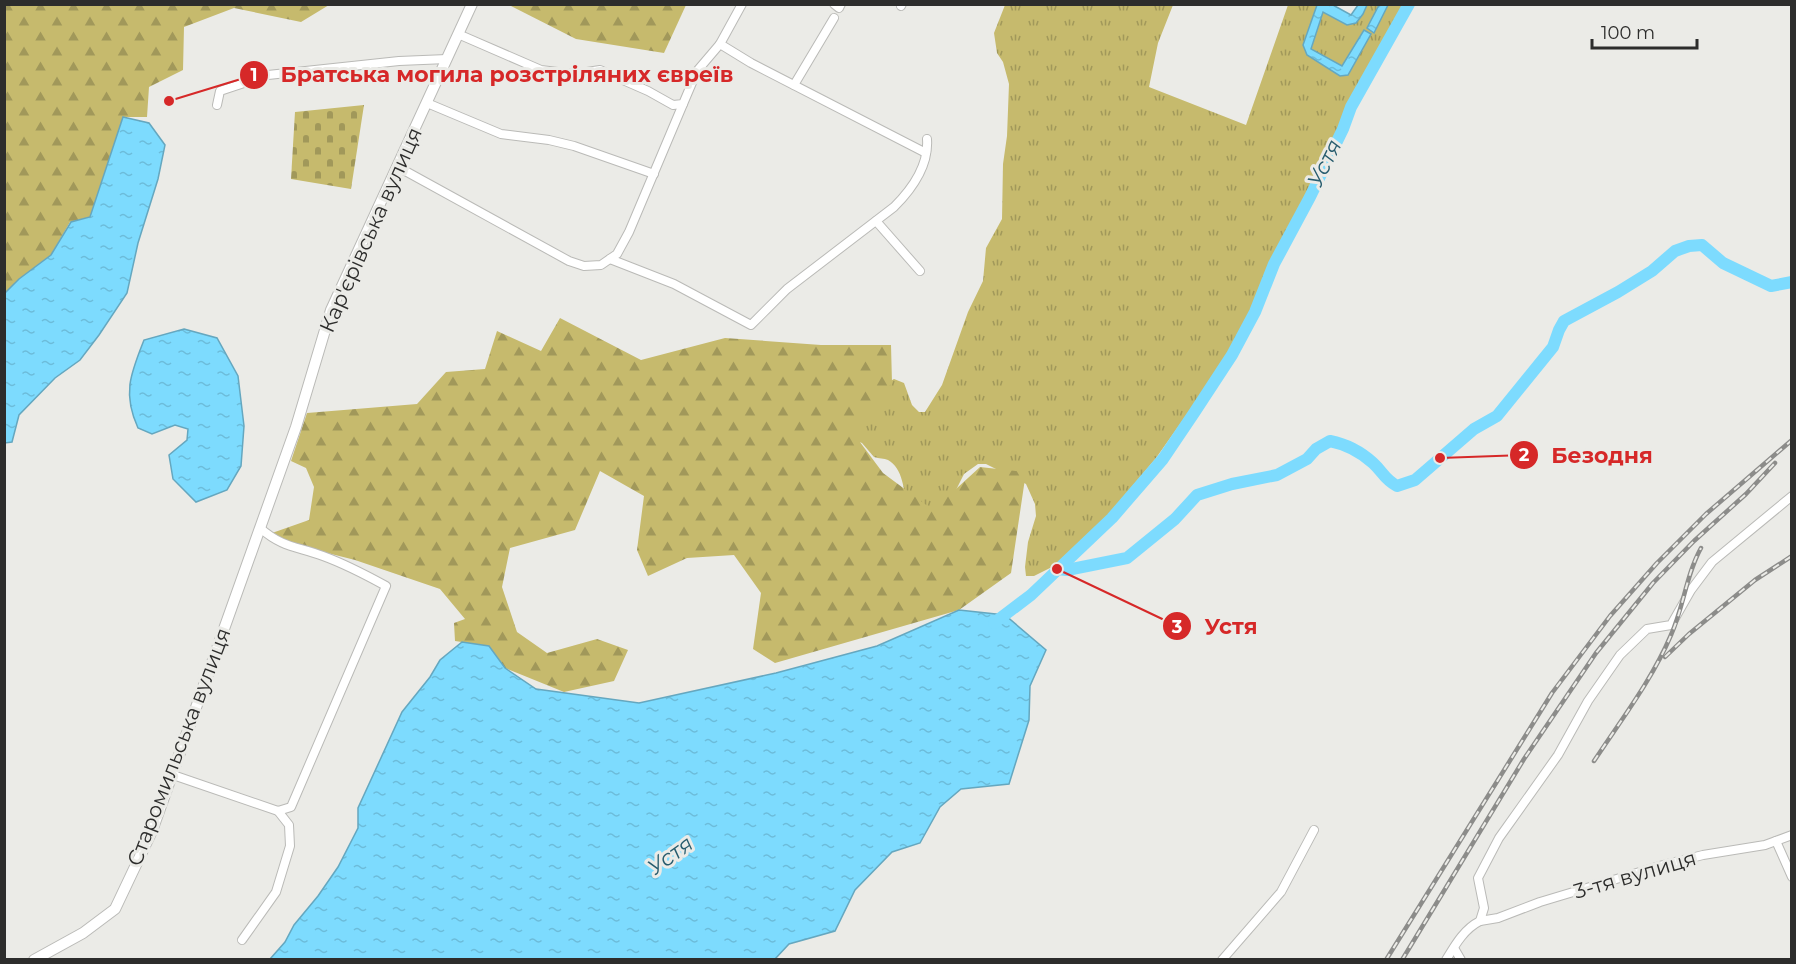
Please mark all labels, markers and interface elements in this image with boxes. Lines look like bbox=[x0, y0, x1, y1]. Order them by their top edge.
scale bar bbox=[1592, 12, 1697, 50]
text: 100 m bbox=[1601, 22, 1655, 44]
callout: Братська могила розстріляних євреїв bbox=[239, 55, 745, 95]
text: Братська могила розстріляних євреїв bbox=[281, 61, 733, 88]
text: 1 bbox=[250, 64, 258, 86]
street label: Кар'єрівська вулиця bbox=[314, 123, 427, 336]
water label: Устя bbox=[1301, 135, 1347, 191]
callout: Безодня bbox=[1509, 435, 1665, 475]
text: Безодня bbox=[1551, 442, 1653, 469]
text: 2 bbox=[1519, 444, 1530, 466]
callout: Устя bbox=[1162, 606, 1269, 646]
text: Устя bbox=[1204, 613, 1258, 640]
text: 3 bbox=[1171, 616, 1183, 638]
street label: Старомильська вулиця bbox=[122, 624, 236, 869]
water label: Устя bbox=[642, 830, 698, 881]
street label: 3-тя вулиця bbox=[1571, 845, 1699, 904]

